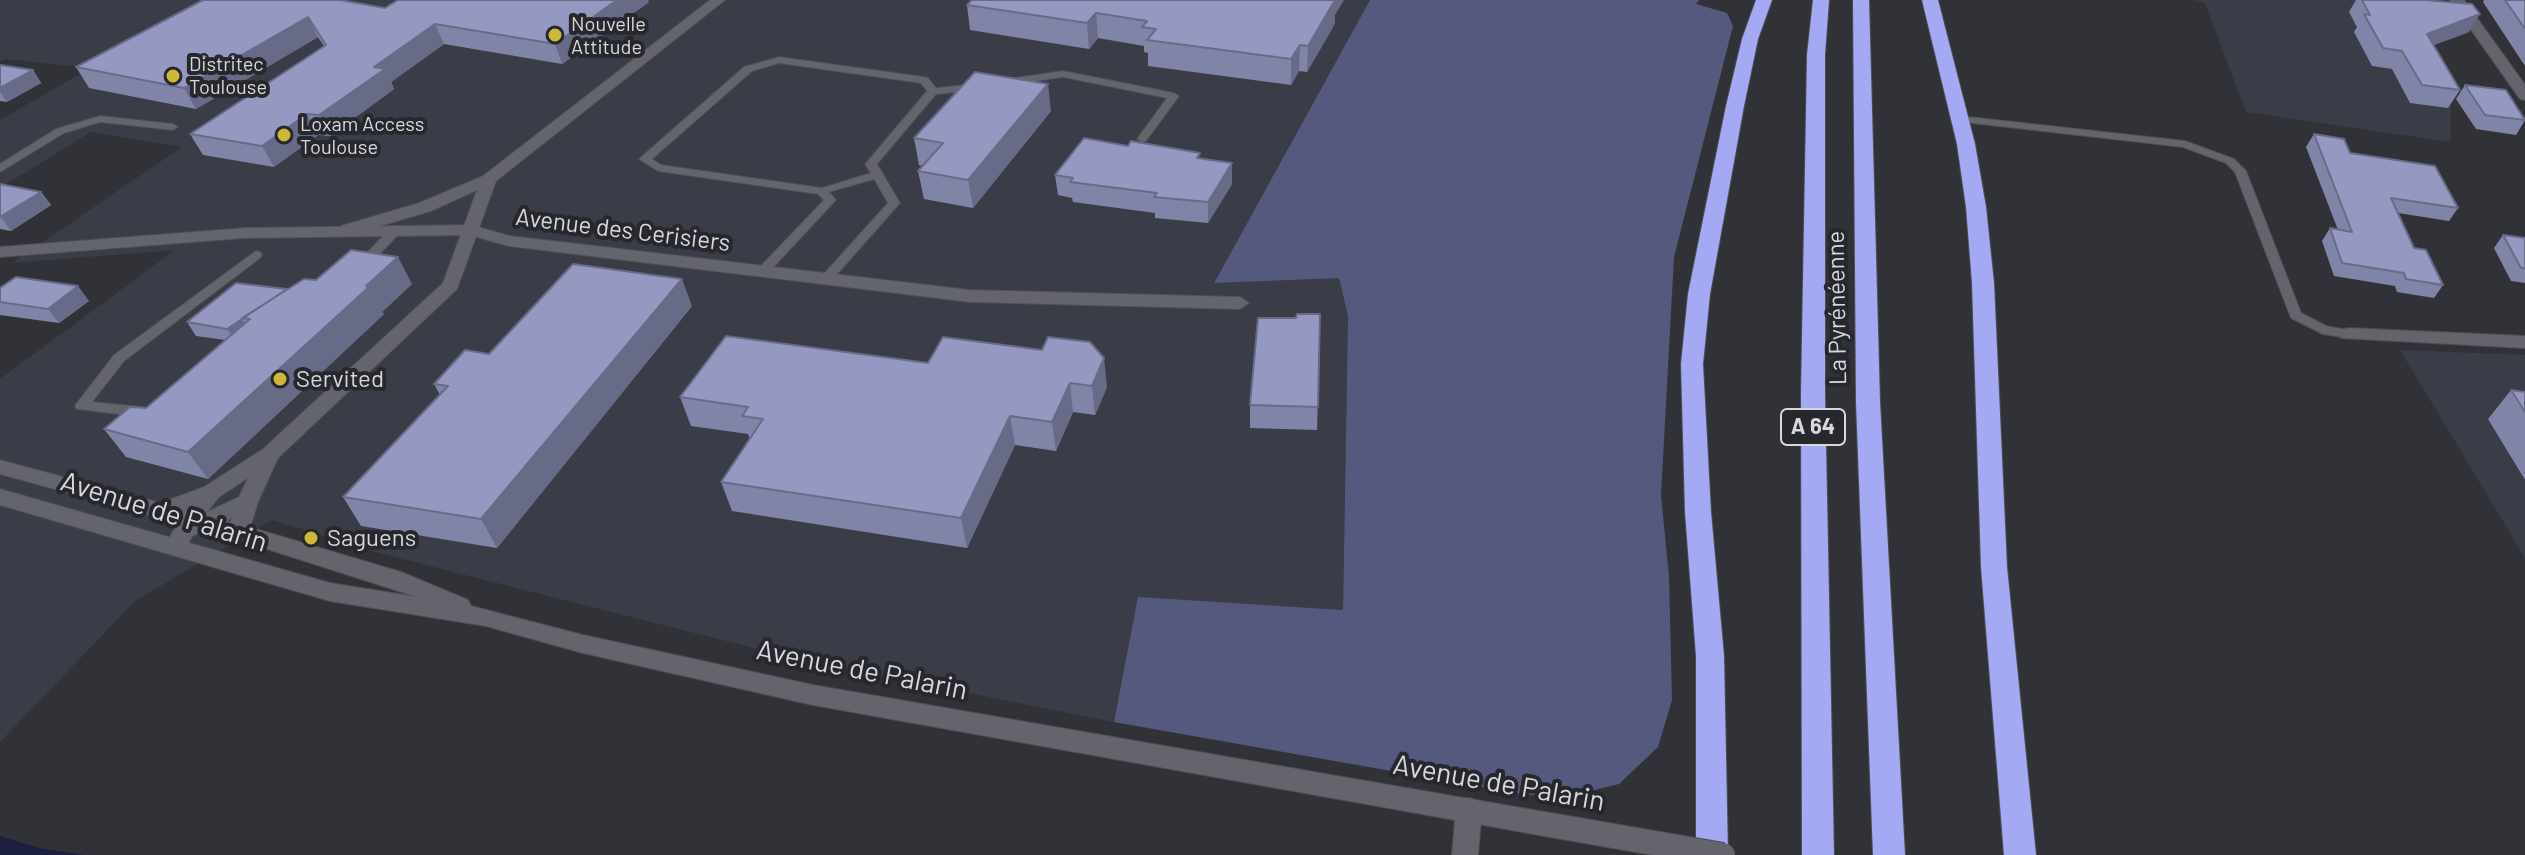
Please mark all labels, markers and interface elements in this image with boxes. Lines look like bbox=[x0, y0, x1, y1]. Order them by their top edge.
place label: Nouvelle Attitude bbox=[571, 12, 646, 59]
marker: Nouvelle Attitude bbox=[546, 26, 564, 44]
place label: Distritec Toulouse bbox=[189, 52, 267, 99]
marker: Distritec Toulouse bbox=[164, 67, 182, 85]
place label: Loxam Access Toulouse bbox=[300, 112, 424, 159]
marker: Loxam Access Toulouse bbox=[275, 126, 293, 144]
street label: Avenue des Cerisiers bbox=[514, 203, 732, 257]
street label: La Pyrénéenne bbox=[1821, 231, 1853, 385]
place label: Servited bbox=[296, 365, 384, 393]
marker: Servited bbox=[271, 370, 289, 388]
road number: A 64 bbox=[1781, 409, 1845, 445]
street label: Avenue de Palarin bbox=[57, 465, 271, 559]
place label: Saguens bbox=[327, 524, 416, 552]
marker: Saguens bbox=[302, 529, 320, 547]
street label: Avenue de Palarin bbox=[754, 633, 970, 707]
street label: Avenue de Palarin bbox=[1391, 748, 1607, 818]

